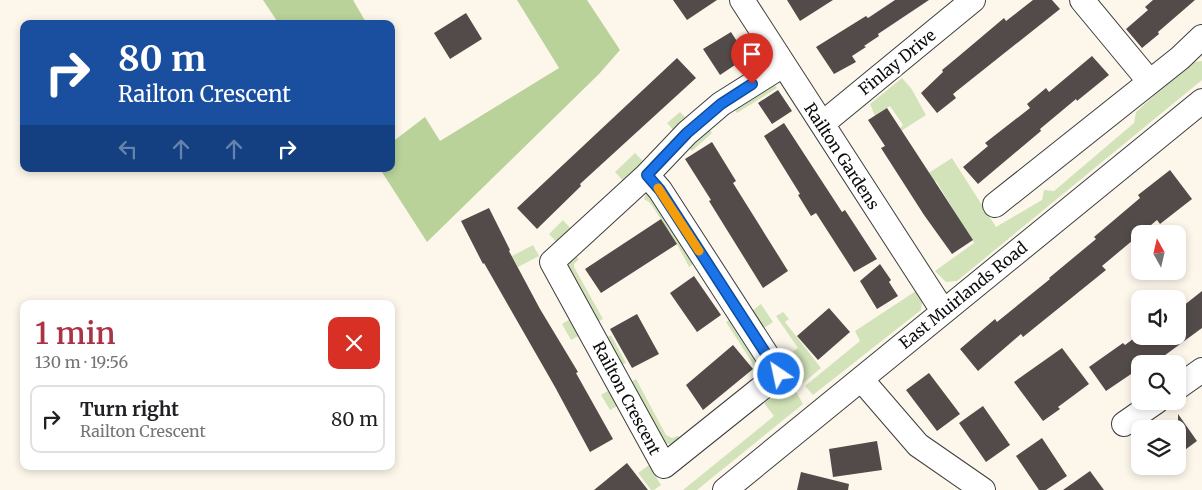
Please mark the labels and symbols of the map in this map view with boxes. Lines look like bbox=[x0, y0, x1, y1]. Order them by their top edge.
street label: Finlay Drive bbox=[854, 25, 940, 99]
pin bbox=[731, 33, 773, 84]
street label: Railton Gardens bbox=[800, 99, 884, 213]
north arrow bbox=[1131, 225, 1186, 280]
street label: East Muirlands Road bbox=[895, 237, 1031, 353]
street label: Railton Crescent bbox=[589, 338, 666, 459]
position arrow bbox=[752, 347, 804, 399]

